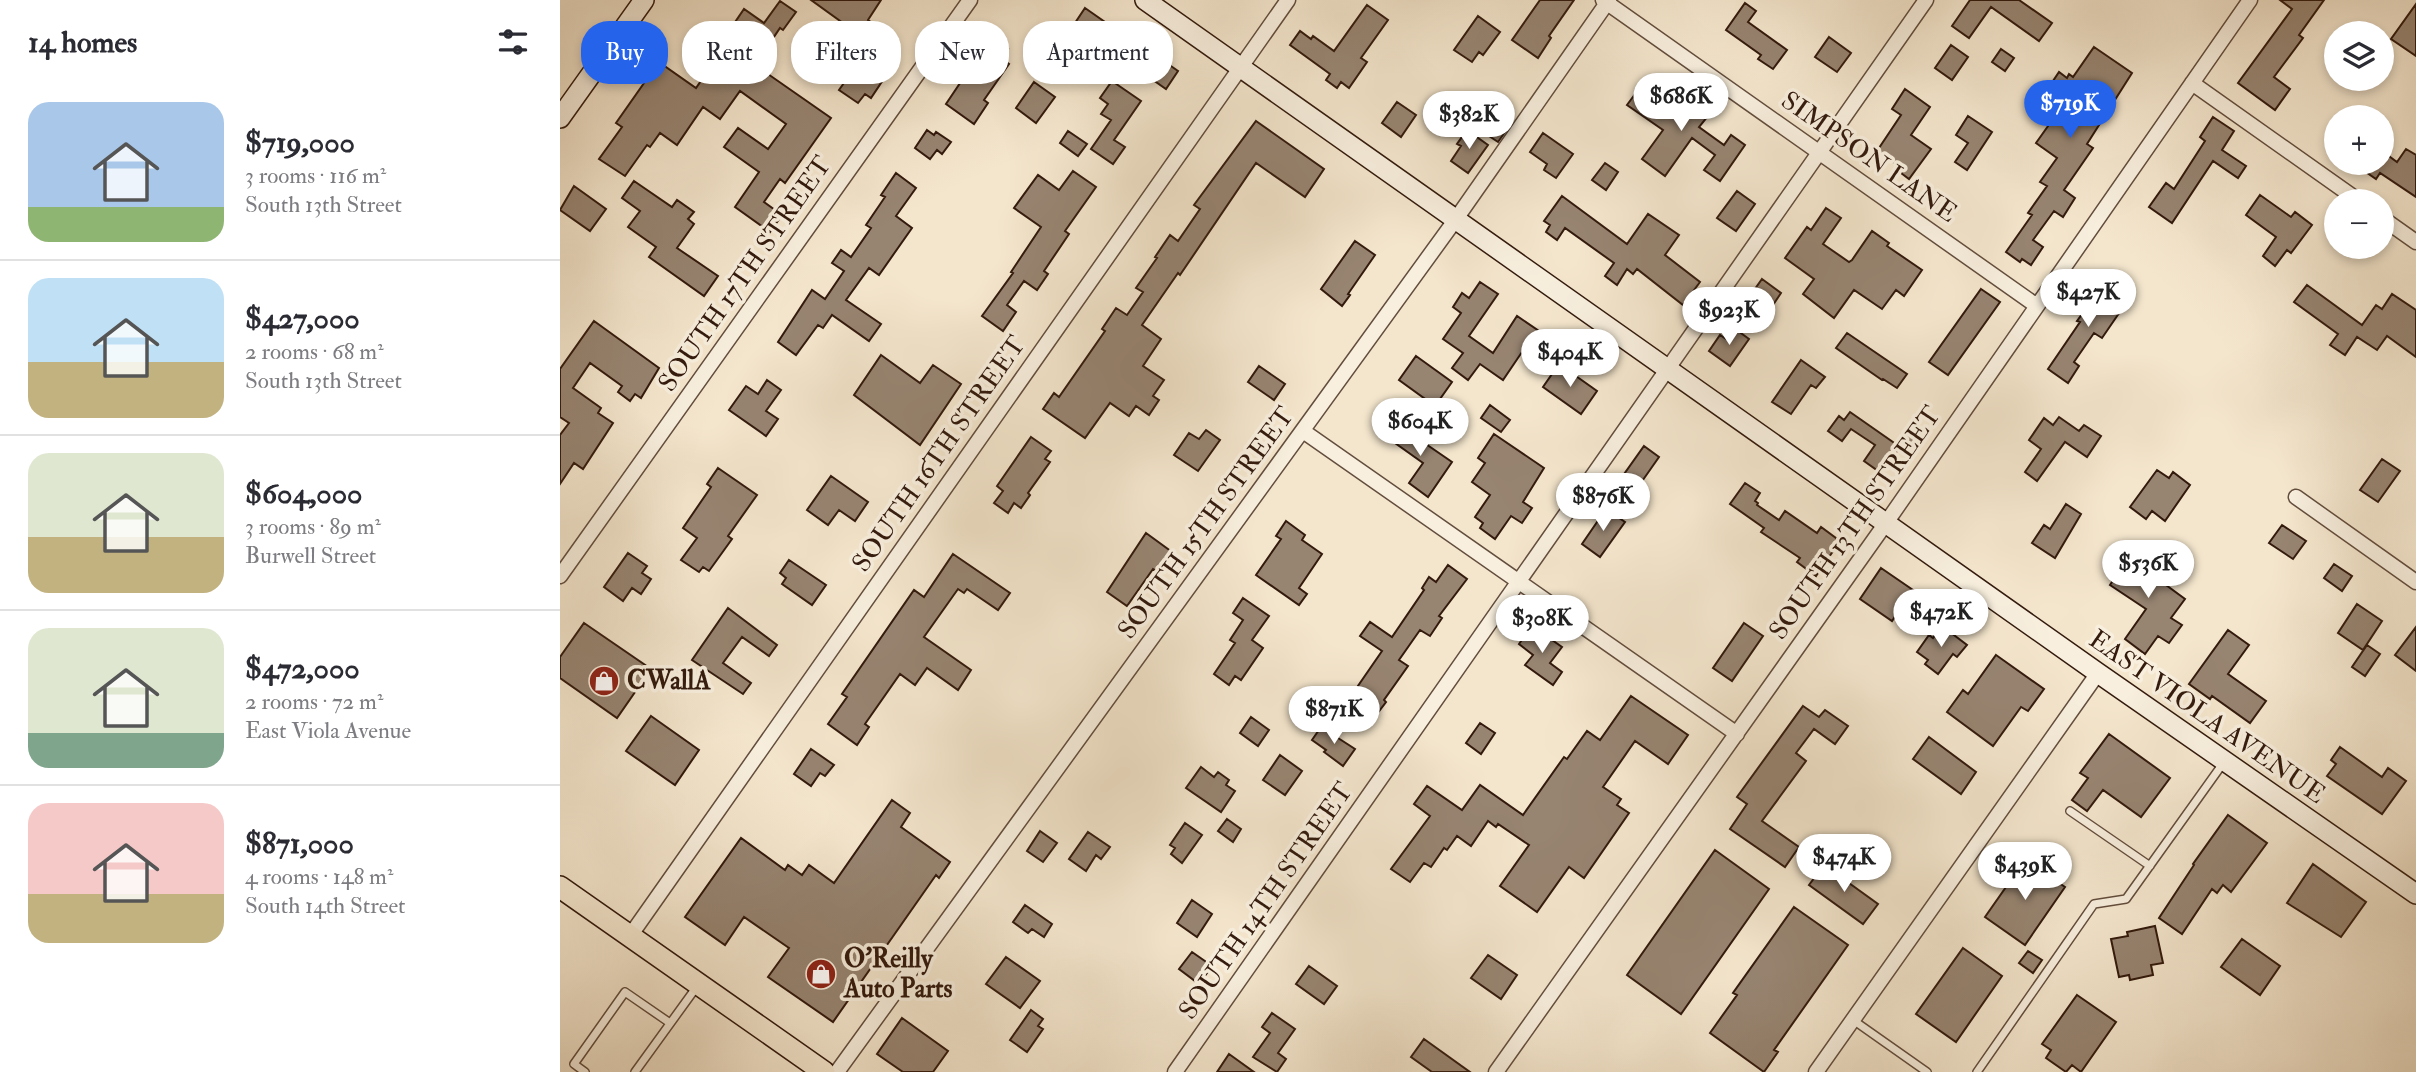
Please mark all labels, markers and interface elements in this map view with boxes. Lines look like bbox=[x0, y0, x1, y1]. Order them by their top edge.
chip: Buy bbox=[581, 21, 668, 84]
chip: Rent bbox=[682, 21, 777, 84]
chip: Filters bbox=[791, 21, 901, 84]
chip: New bbox=[915, 21, 1009, 84]
chip: Apartment bbox=[1023, 21, 1173, 84]
map controls bbox=[2324, 21, 2394, 259]
button: layers bbox=[2324, 21, 2394, 91]
icon: filters bbox=[494, 23, 532, 61]
text: 14 homes bbox=[28, 24, 137, 61]
pin: $686K bbox=[1632, 74, 1730, 133]
pin: $719K bbox=[2021, 80, 2119, 140]
text: $686K bbox=[1649, 81, 1713, 110]
street label: SIMPSON LANE bbox=[1775, 84, 1963, 230]
text: $719K bbox=[2040, 88, 2100, 117]
pin: $382K bbox=[1420, 92, 1518, 151]
text: $382K bbox=[1439, 99, 1499, 128]
button: + bbox=[2324, 105, 2394, 175]
text: $719,000 bbox=[245, 124, 355, 161]
icon: home bbox=[84, 130, 168, 214]
street label: SOUTH 17TH STREET bbox=[652, 150, 838, 398]
text: 3 rooms · 116 m² bbox=[245, 161, 386, 190]
button: − bbox=[2324, 189, 2394, 259]
text: South 13th Street bbox=[245, 190, 402, 219]
pin: $427K bbox=[2039, 270, 2137, 329]
text: $427K bbox=[2056, 277, 2120, 306]
pin: $923K bbox=[1680, 288, 1778, 347]
text: $923K bbox=[1698, 295, 1760, 324]
text: $427,000 bbox=[245, 300, 360, 337]
icon: home bbox=[84, 306, 168, 390]
street label: SOUTH 16TH STREET bbox=[845, 330, 1033, 578]
pin: $404K bbox=[1521, 330, 1619, 389]
text: 2 rooms · 68 m² bbox=[245, 337, 384, 366]
text: $404K bbox=[1537, 337, 1603, 366]
text: South 13th Street bbox=[245, 366, 402, 395]
pin: $604K bbox=[1371, 398, 1469, 458]
street label: SOUTH 13TH STREET bbox=[1762, 400, 1948, 646]
street label: SOUTH 15TH STREET bbox=[1111, 401, 1301, 645]
text: $604K bbox=[1388, 406, 1452, 435]
pin: $876K bbox=[1554, 474, 1652, 533]
text: $604,000 bbox=[245, 475, 362, 512]
icon: home bbox=[84, 481, 168, 565]
text: $876K bbox=[1572, 481, 1634, 510]
text: 3 rooms · 89 m² bbox=[245, 512, 381, 541]
pin: $536K bbox=[2099, 540, 2197, 600]
text: Burwell Street bbox=[245, 541, 376, 570]
text: $536K bbox=[2118, 548, 2178, 577]
pin: $472K bbox=[1892, 590, 1990, 649]
pin: $308K bbox=[1493, 596, 1591, 655]
text: $472K bbox=[1909, 597, 1973, 626]
text: $308K bbox=[1512, 603, 1572, 632]
street label: EAST VIOLA AVENUE bbox=[2083, 623, 2331, 811]
text: $472,000 bbox=[245, 650, 360, 687]
icon: home bbox=[84, 656, 168, 740]
shop icon: CWallA bbox=[587, 664, 621, 698]
place label: CWallA bbox=[627, 665, 711, 697]
pin: $871K bbox=[1285, 686, 1383, 746]
text: 2 rooms · 72 m² bbox=[245, 687, 383, 716]
text: $871K bbox=[1305, 694, 1363, 723]
text: East Viola Avenue bbox=[245, 716, 411, 745]
street label: SOUTH 14TH STREET bbox=[1172, 776, 1360, 1026]
text: $871,000 bbox=[245, 825, 354, 862]
icon: home bbox=[84, 831, 168, 915]
pin: $474K bbox=[1795, 834, 1893, 894]
text: $474K bbox=[1812, 842, 1876, 871]
pin: $439K bbox=[1976, 842, 2074, 902]
text: $439K bbox=[1994, 850, 2056, 879]
text: 4 rooms · 148 m² bbox=[245, 862, 393, 891]
text: South 14th Street bbox=[245, 891, 405, 920]
place label: O'Reilly Auto Parts bbox=[843, 943, 952, 1005]
shop icon: O'Reilly Auto Parts bbox=[804, 957, 838, 991]

